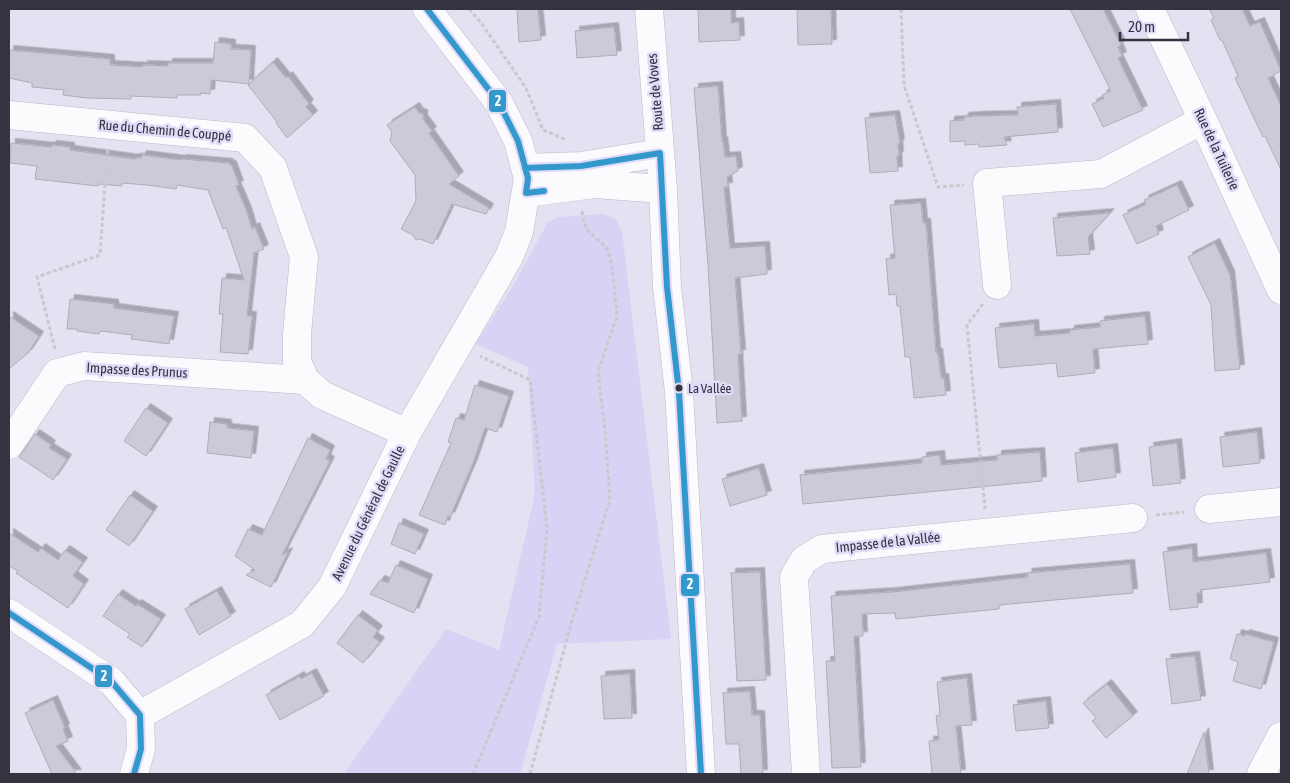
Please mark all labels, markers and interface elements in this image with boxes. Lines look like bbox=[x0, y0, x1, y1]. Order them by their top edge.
scale bar bbox=[1120, 10, 1188, 42]
text: 20 m bbox=[1128, 18, 1155, 35]
street label: Route de Voves bbox=[644, 53, 666, 131]
line badge: 2 bbox=[488, 89, 507, 113]
text: 2 bbox=[495, 93, 502, 109]
street label: Rue de la Tuilerie bbox=[1191, 106, 1243, 192]
street label: Rue du Chemin de Couppé bbox=[98, 116, 232, 144]
street label: Impasse des Prunus bbox=[86, 359, 188, 381]
place label: La Vallée bbox=[688, 381, 731, 396]
marker: La Vallée bbox=[674, 383, 684, 393]
street label: Avenue du Général de Gaulle bbox=[328, 443, 408, 583]
street label: Impasse de la Vallée bbox=[835, 529, 941, 555]
line badge: 2 bbox=[680, 573, 700, 597]
text: 2 bbox=[687, 576, 694, 592]
line badge: 2 bbox=[94, 664, 113, 688]
text: 2 bbox=[101, 668, 108, 684]

